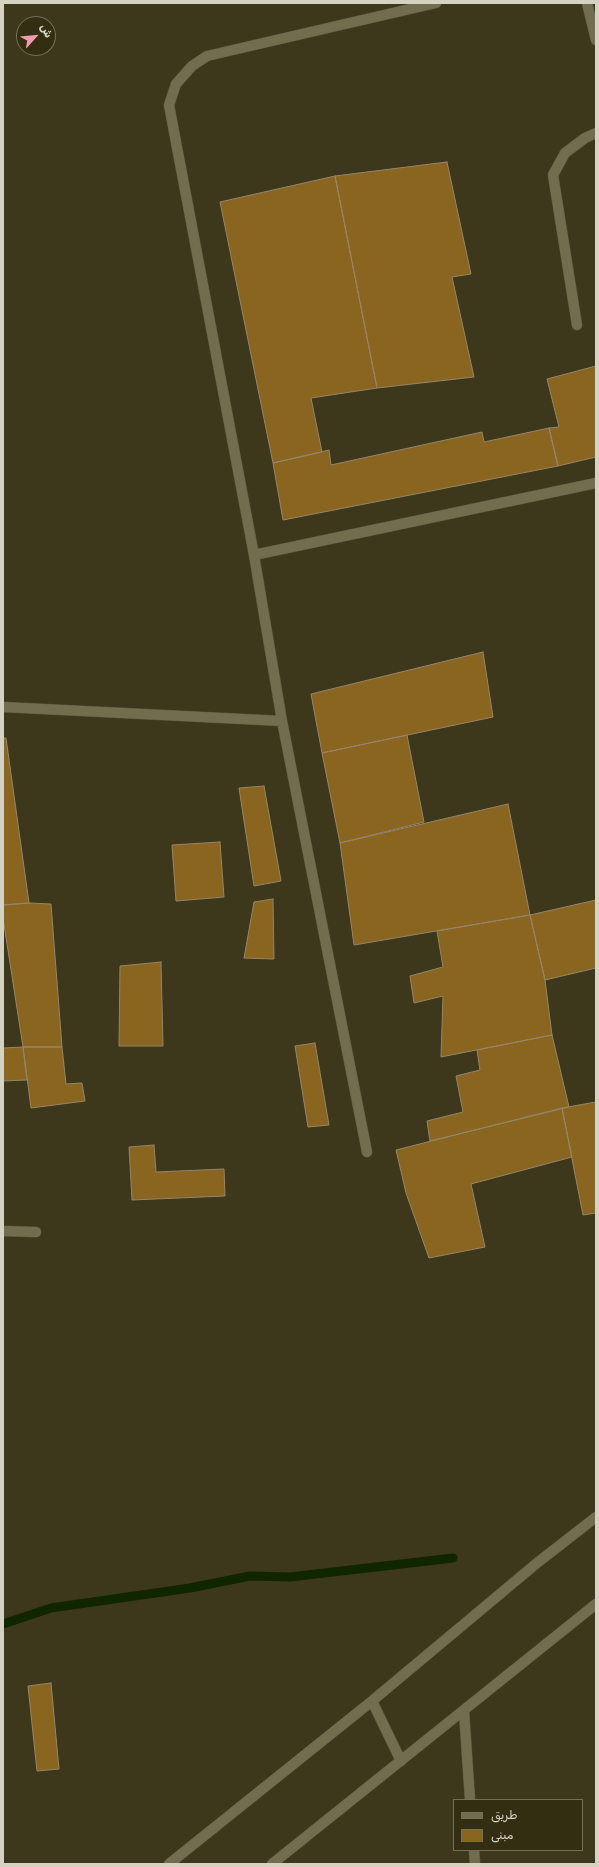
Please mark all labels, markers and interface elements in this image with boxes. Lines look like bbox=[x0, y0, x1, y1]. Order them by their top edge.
north arrow bbox=[16, 16, 56, 56]
text: ش bbox=[37, 22, 55, 40]
legend bbox=[453, 1799, 583, 1851]
text: طريق bbox=[491, 1808, 517, 1822]
text: مبنى bbox=[491, 1828, 513, 1842]

